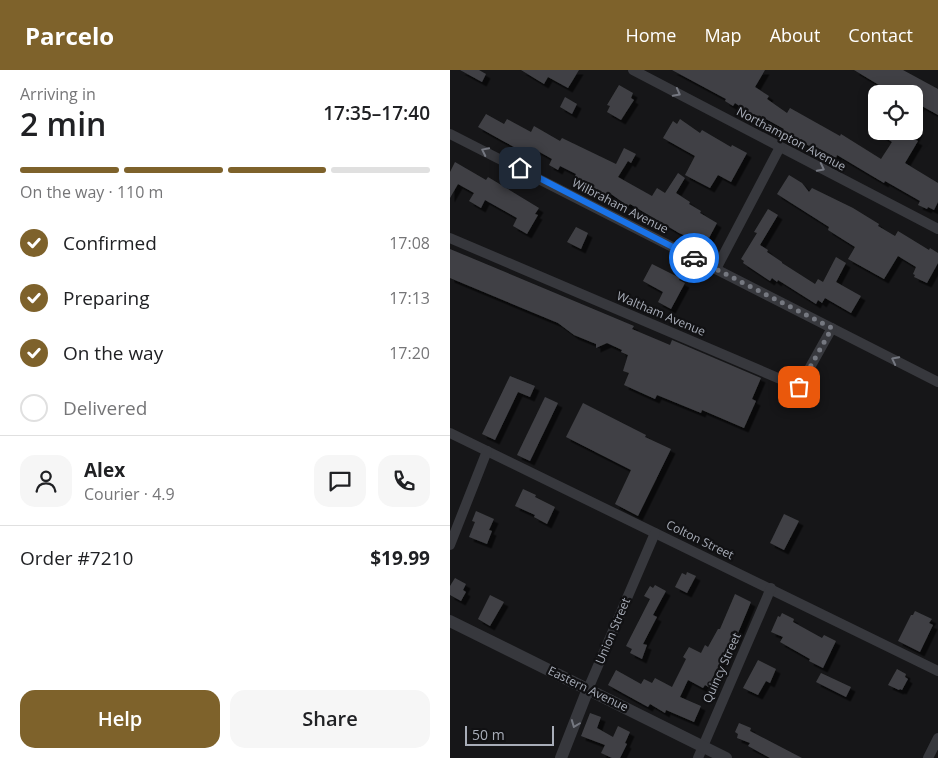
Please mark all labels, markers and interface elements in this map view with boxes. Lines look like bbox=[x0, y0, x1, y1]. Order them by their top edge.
text: Parcelo bbox=[25, 19, 114, 52]
text: Home bbox=[626, 23, 676, 47]
text: Map bbox=[704, 23, 742, 47]
text: About bbox=[770, 23, 820, 47]
text: Contact bbox=[848, 23, 913, 47]
text: Arriving in bbox=[20, 83, 96, 105]
map controls bbox=[868, 85, 923, 140]
button: locate bbox=[868, 85, 923, 140]
one-way arrow bbox=[671, 87, 680, 97]
text: 17:35–17:40 bbox=[323, 100, 430, 126]
text: 2 min bbox=[20, 102, 106, 145]
street label: Northampton Avenue bbox=[734, 102, 849, 175]
one-way arrow bbox=[481, 147, 490, 157]
pin bbox=[499, 147, 541, 189]
icon: home bbox=[506, 154, 534, 182]
one-way arrow bbox=[815, 162, 824, 172]
street label: Wilbraham Avenue bbox=[569, 174, 672, 237]
text: On the way · 110 m bbox=[20, 181, 163, 203]
icon: check bbox=[20, 229, 48, 257]
text: Confirmed bbox=[63, 230, 157, 256]
text: 17:08 bbox=[389, 232, 430, 254]
courier bbox=[669, 233, 719, 283]
icon: car bbox=[680, 244, 708, 272]
icon: check bbox=[20, 284, 48, 312]
text: Preparing bbox=[63, 285, 150, 311]
text: 17:13 bbox=[389, 287, 430, 309]
street label: Waltham Avenue bbox=[614, 287, 709, 340]
icon: check bbox=[20, 339, 48, 367]
text: On the way bbox=[63, 340, 163, 366]
text: 17:20 bbox=[389, 342, 430, 364]
one-way arrow bbox=[891, 356, 900, 366]
pin bbox=[778, 366, 820, 408]
icon: bag bbox=[785, 373, 813, 401]
text: Delivered bbox=[63, 395, 147, 421]
button: person bbox=[20, 455, 72, 507]
button: chat bbox=[314, 455, 366, 507]
button: phone bbox=[378, 455, 430, 507]
text: Alex bbox=[84, 457, 125, 483]
text: Courier · 4.9 bbox=[84, 483, 175, 505]
street label: Colton Street bbox=[664, 516, 737, 563]
text: Order #7210 bbox=[20, 545, 133, 571]
text: $19.99 bbox=[370, 545, 430, 571]
street label: Union Street bbox=[591, 595, 634, 667]
street label: Quincy Street bbox=[698, 630, 745, 706]
street label: Eastern Avenue bbox=[545, 662, 631, 715]
button: Help bbox=[20, 690, 220, 748]
button: Share bbox=[230, 690, 430, 748]
one-way arrow bbox=[570, 719, 580, 727]
scale bar bbox=[465, 723, 554, 746]
text: 50 m bbox=[472, 725, 505, 744]

